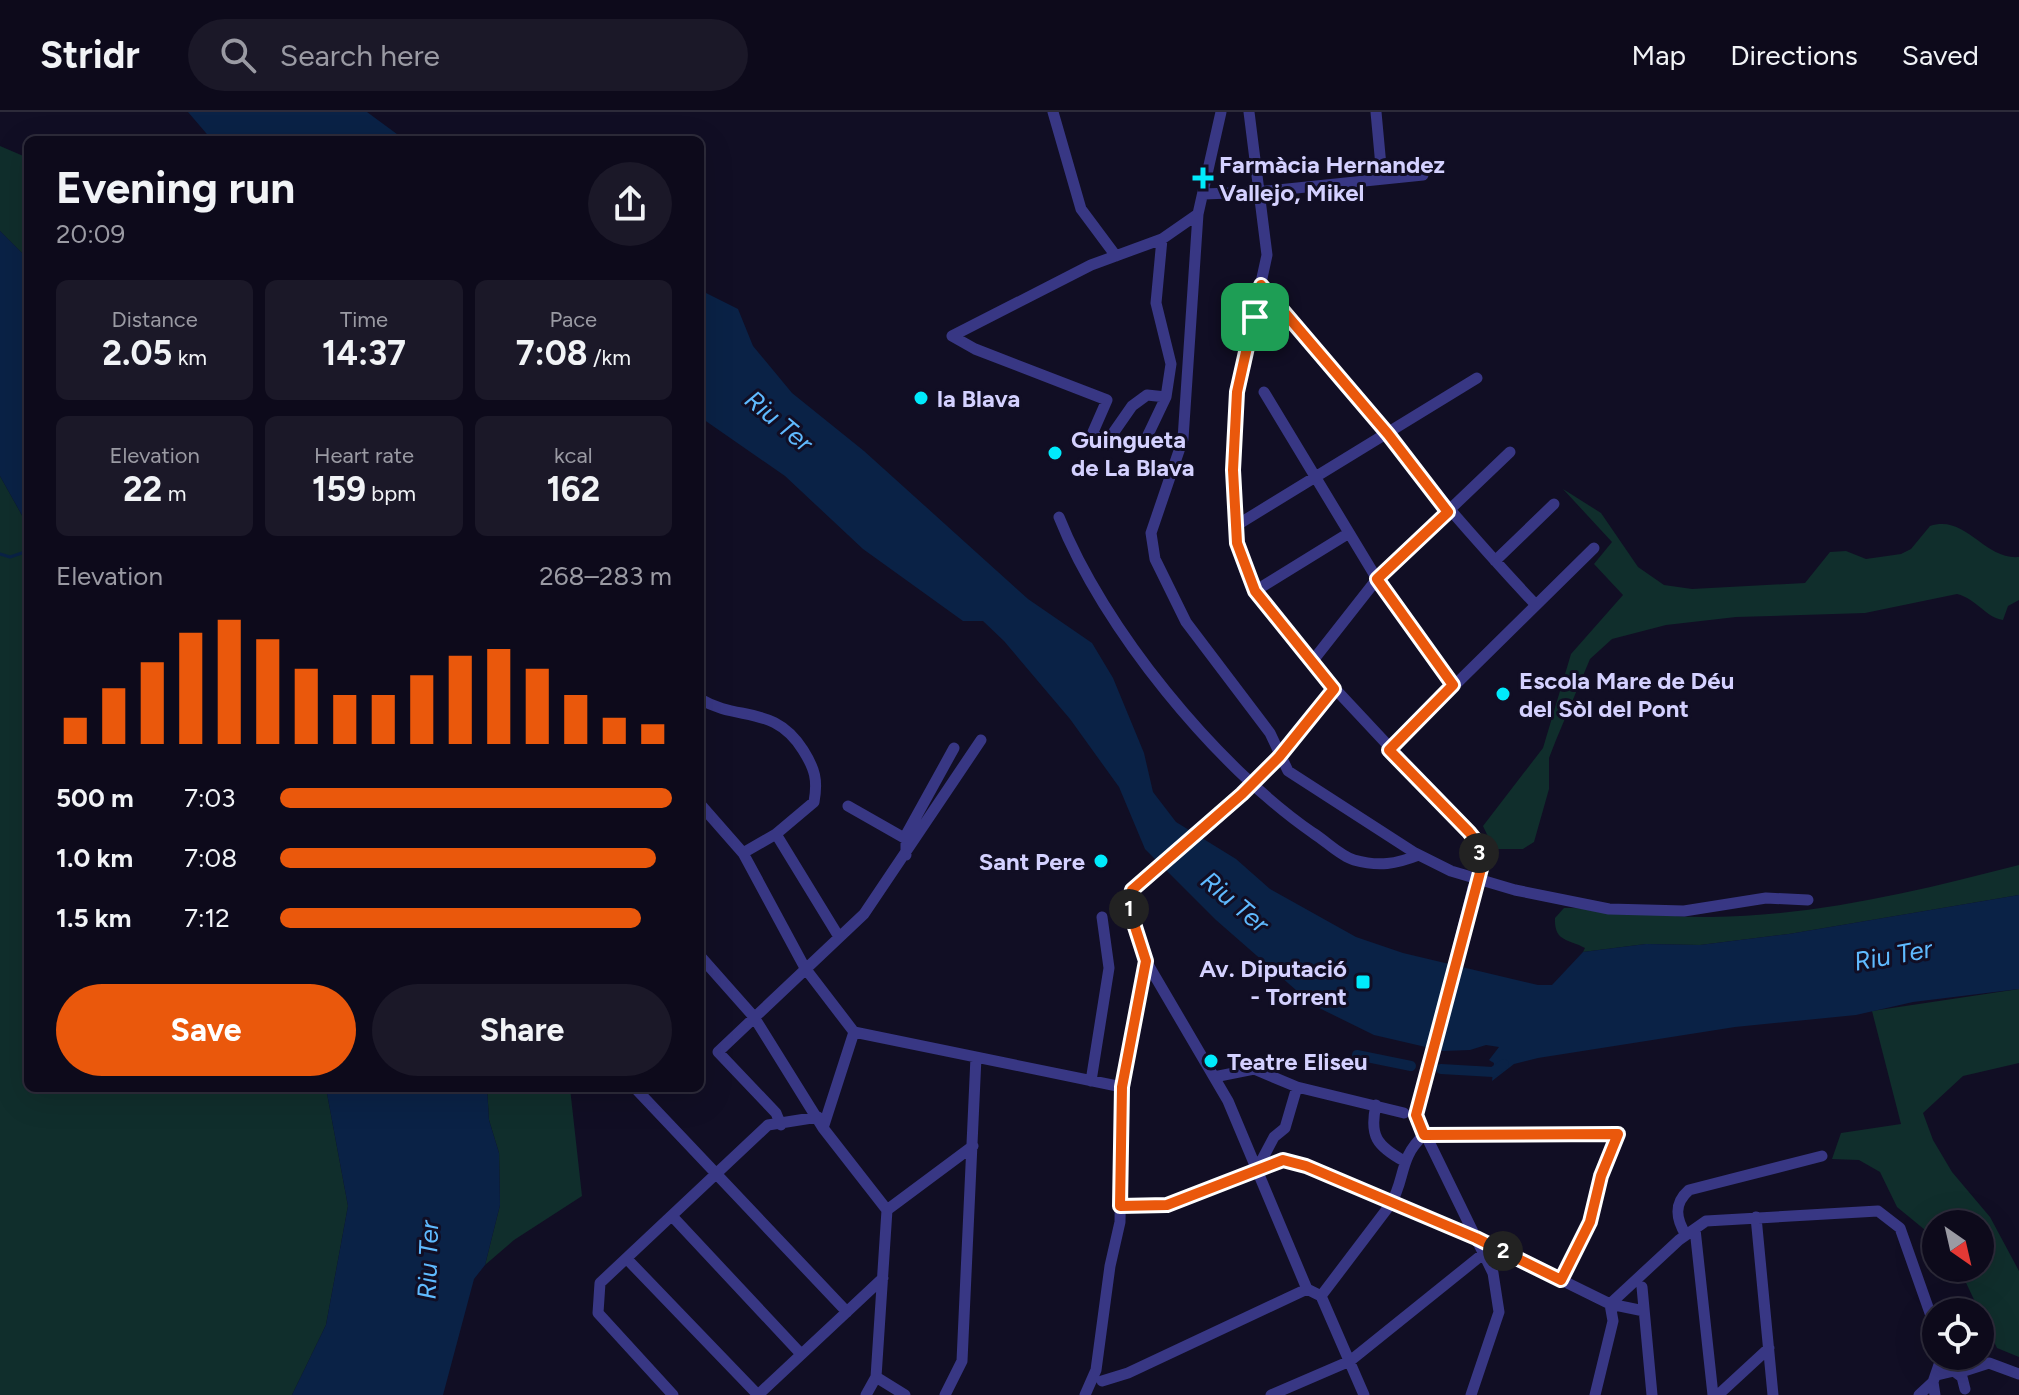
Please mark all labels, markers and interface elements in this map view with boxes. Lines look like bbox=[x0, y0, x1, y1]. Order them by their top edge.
search box bbox=[188, 19, 748, 91]
text: Stridr bbox=[40, 32, 140, 78]
icon: search bbox=[216, 33, 260, 77]
text: Search here bbox=[280, 37, 440, 74]
text: Map bbox=[1632, 38, 1686, 72]
text: Directions bbox=[1730, 38, 1858, 72]
text: Saved bbox=[1902, 38, 1979, 72]
place label: Farmàcia Hernandez Vallejo, Mikel bbox=[1219, 150, 1445, 207]
text: Evening run bbox=[56, 161, 295, 214]
button: share bbox=[588, 162, 672, 246]
marker: Farmàcia Hernandez Vallejo, Mikel bbox=[1194, 169, 1212, 187]
text: 20:09 bbox=[56, 218, 125, 250]
pin bbox=[1221, 283, 1289, 351]
icon: arrive bbox=[1233, 295, 1277, 339]
text: Distance bbox=[112, 306, 198, 333]
text: Time bbox=[340, 306, 388, 333]
text: Pace bbox=[549, 306, 597, 333]
text: 2.05 bbox=[102, 333, 172, 374]
text: 14:37 bbox=[322, 333, 406, 374]
text: 7:08 bbox=[516, 333, 588, 374]
text: km bbox=[172, 344, 207, 371]
text: /km bbox=[588, 344, 631, 371]
water label: Riu Ter bbox=[738, 383, 820, 459]
place label: la Blava bbox=[937, 384, 1020, 413]
marker: la Blava bbox=[912, 389, 930, 407]
place label: Guingueta de La Blava bbox=[1071, 425, 1194, 482]
text: Elevation bbox=[109, 442, 200, 469]
text: Heart rate bbox=[314, 442, 414, 469]
text: kcal bbox=[554, 442, 593, 469]
marker: Guingueta de La Blava bbox=[1046, 444, 1064, 462]
text: 22 bbox=[123, 469, 162, 510]
text: 159 bbox=[312, 469, 366, 510]
text: 162 bbox=[546, 469, 600, 510]
text: m bbox=[162, 480, 186, 507]
text: bpm bbox=[366, 480, 416, 507]
text: Elevation bbox=[56, 560, 163, 592]
text: 268–283 m bbox=[539, 560, 672, 592]
place label: Escola Mare de Déu del Sòl del Pont bbox=[1519, 666, 1734, 723]
marker: Escola Mare de Déu del Sòl del Pont bbox=[1494, 685, 1512, 703]
text: 500 m bbox=[56, 782, 134, 814]
text: 7:03 bbox=[184, 782, 235, 814]
pin: 3 bbox=[1459, 833, 1499, 873]
text: 3 bbox=[1473, 839, 1485, 866]
text: 1.0 km bbox=[56, 842, 133, 874]
text: 7:08 bbox=[184, 842, 237, 874]
place label: Sant Pere bbox=[979, 847, 1085, 876]
marker: Sant Pere bbox=[1092, 852, 1110, 870]
water label: Riu Ter bbox=[1194, 864, 1276, 940]
pin: 1 bbox=[1109, 889, 1149, 929]
text: 1 bbox=[1124, 895, 1134, 922]
text: 1.5 km bbox=[56, 902, 131, 934]
text: 7:12 bbox=[184, 902, 230, 934]
water label: Riu Ter bbox=[1851, 932, 1936, 978]
place label: Av. Diputació - Torrent bbox=[1199, 954, 1347, 1011]
marker: Av. Diputació - Torrent bbox=[1354, 973, 1372, 991]
button: Save bbox=[56, 984, 356, 1076]
button: Share bbox=[372, 984, 672, 1076]
place label: Teatre Eliseu bbox=[1227, 1047, 1368, 1076]
marker: Teatre Eliseu bbox=[1202, 1052, 1220, 1070]
north arrow bbox=[1922, 1210, 1994, 1282]
map controls bbox=[1922, 1210, 1994, 1370]
water label: Riu Ter bbox=[411, 1219, 445, 1300]
pin: 2 bbox=[1483, 1231, 1523, 1271]
text: 2 bbox=[1497, 1237, 1509, 1264]
button: locate bbox=[1922, 1298, 1994, 1370]

